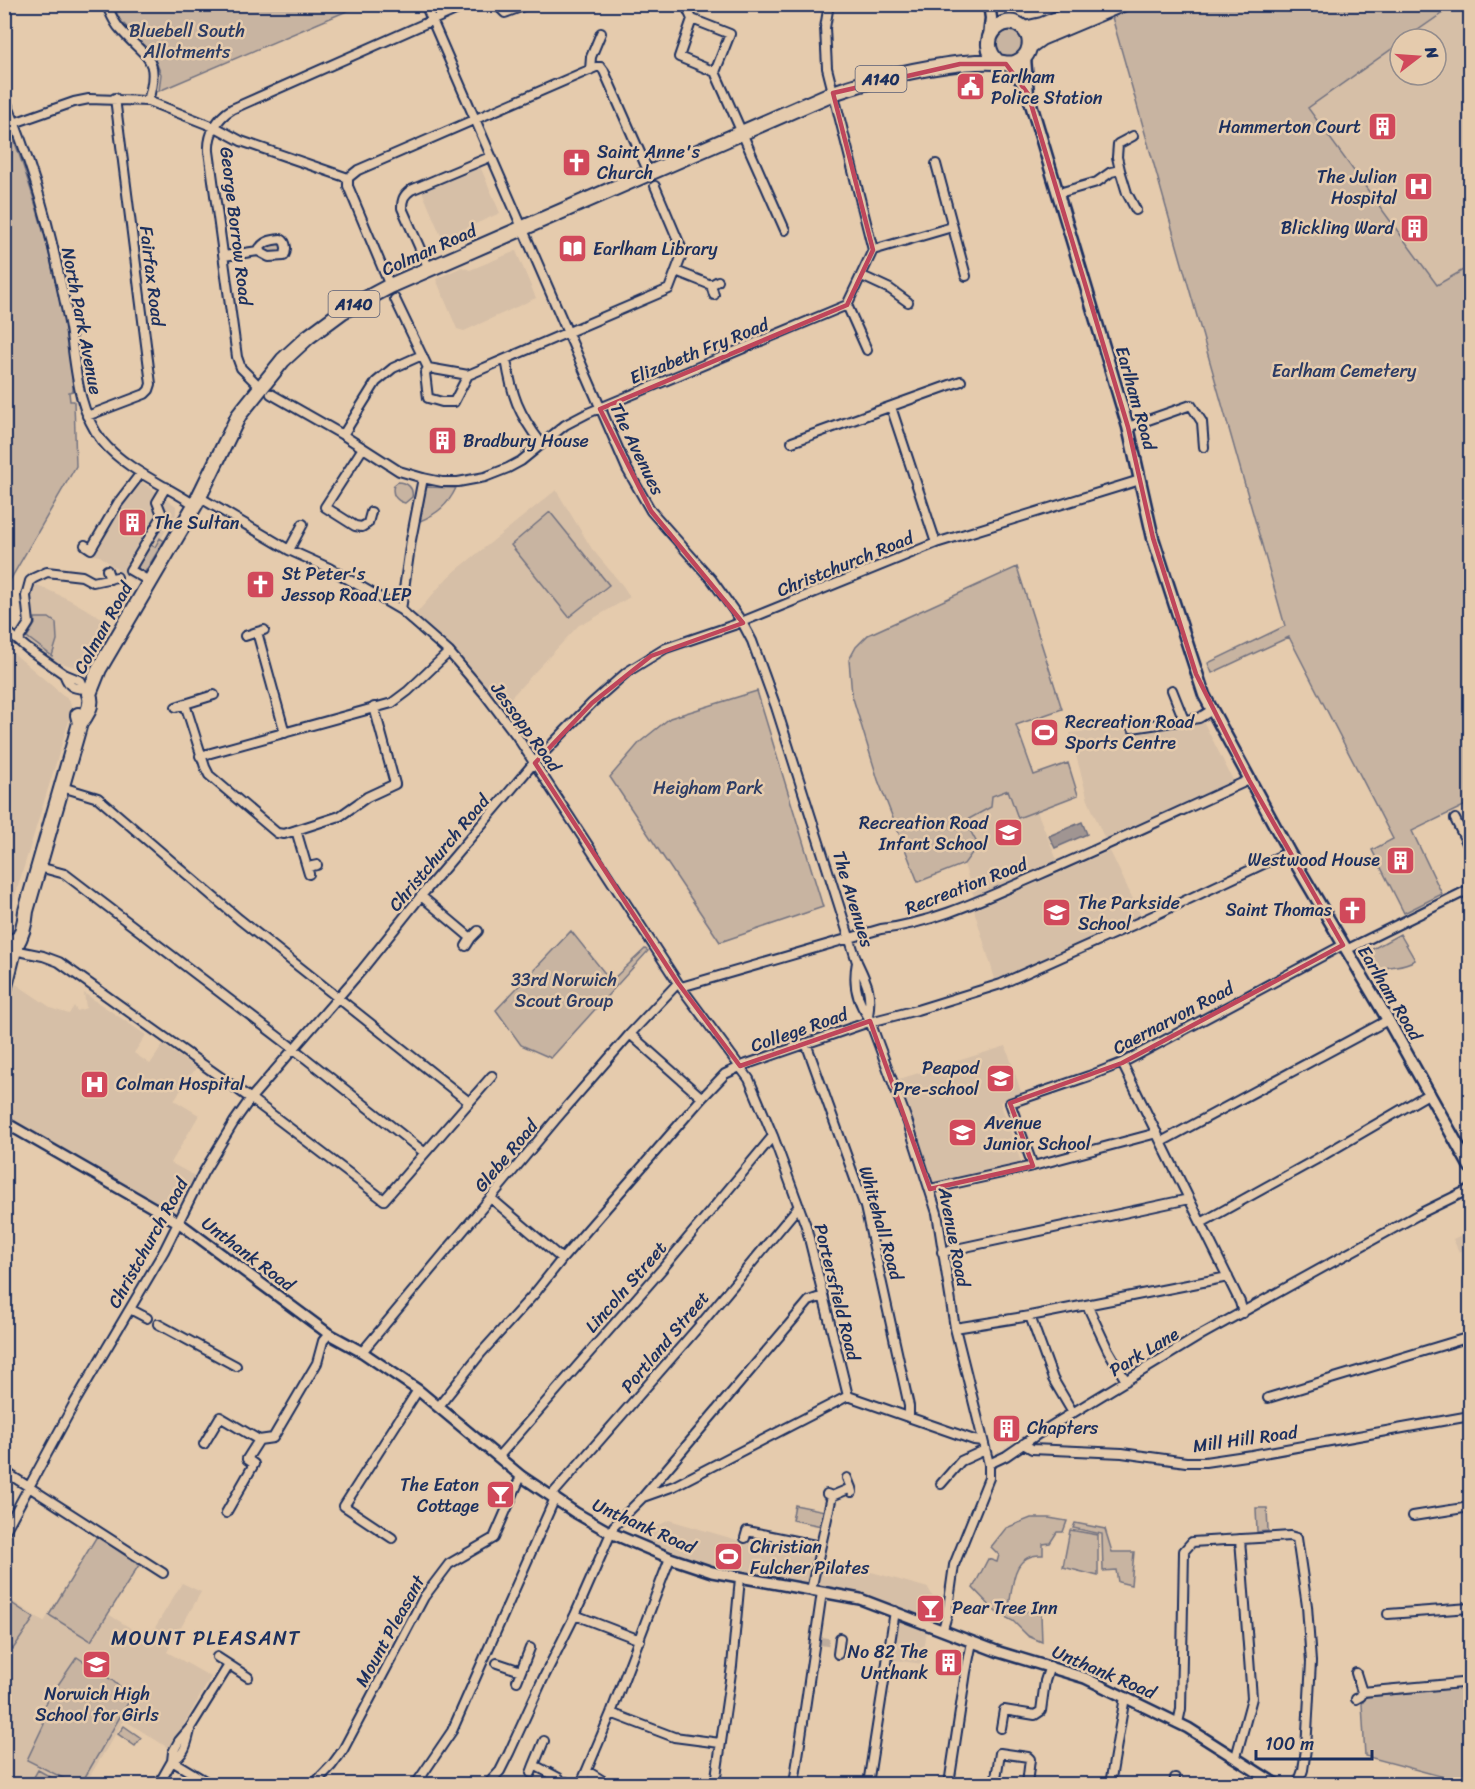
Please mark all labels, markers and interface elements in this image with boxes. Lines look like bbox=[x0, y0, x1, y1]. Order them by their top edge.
park label: Bluebell South Allotments bbox=[129, 15, 245, 68]
north arrow bbox=[1388, 27, 1448, 87]
text: N bbox=[1416, 42, 1448, 63]
place label: Earlham Police Station bbox=[991, 61, 1103, 114]
road number: A140 bbox=[856, 66, 906, 92]
public building icon: Earlham Police Station bbox=[954, 71, 986, 103]
place label: Hammerton Court bbox=[1219, 111, 1361, 143]
building icon: Hammerton Court bbox=[1366, 111, 1398, 143]
place label: Saint Anne's Church bbox=[597, 136, 701, 189]
street label: George Borrow Road bbox=[210, 145, 262, 309]
church icon: Saint Anne's Church bbox=[560, 146, 592, 178]
place label: The Julian Hospital bbox=[1317, 161, 1398, 214]
hospital icon: The Julian Hospital bbox=[1402, 171, 1434, 203]
place label: Blickling Ward bbox=[1281, 212, 1396, 244]
building icon: Blickling Ward bbox=[1399, 212, 1431, 244]
street label: Colman Road bbox=[376, 214, 483, 285]
street label: Fairfax Road bbox=[130, 224, 174, 329]
library icon: Earlham Library bbox=[556, 233, 588, 265]
place label: Earlham Library bbox=[593, 233, 718, 265]
street label: North Park Avenue bbox=[52, 244, 112, 398]
road number: A140 bbox=[328, 291, 380, 317]
street label: Elizabeth Fry Road bbox=[625, 308, 775, 394]
street label: Earlham Road bbox=[1106, 342, 1167, 455]
park label: Earlham Cemetery bbox=[1272, 355, 1417, 387]
street label: The Avenues bbox=[601, 397, 674, 501]
building icon: Bradbury House bbox=[426, 425, 458, 457]
place label: Bradbury House bbox=[463, 425, 589, 457]
building icon: The Sultan bbox=[117, 507, 149, 539]
place label: The Sultan bbox=[154, 507, 240, 539]
street label: Christchurch Road bbox=[772, 521, 920, 606]
place label: St Peter's Jessop Road LEP bbox=[281, 558, 412, 611]
church icon: St Peter's Jessop Road LEP bbox=[245, 568, 277, 600]
street label: Colman Road bbox=[64, 575, 142, 680]
street label: Jessopp Road bbox=[481, 674, 571, 780]
place label: Recreation Road Sports Centre bbox=[1065, 706, 1195, 759]
sports icon: Recreation Road Sports Centre bbox=[1028, 716, 1060, 748]
park label: Heigham Park bbox=[653, 772, 763, 804]
street label: Christchurch Road bbox=[380, 786, 499, 919]
place label: Recreation Road Infant School bbox=[859, 807, 990, 860]
school or university icon: Recreation Road Infant School bbox=[993, 817, 1025, 849]
place label: Westwood House bbox=[1248, 844, 1380, 876]
building icon: Westwood House bbox=[1385, 844, 1417, 876]
street label: The Avenues bbox=[823, 847, 883, 952]
street label: Recreation Road bbox=[900, 847, 1033, 924]
place label: The Parkside School bbox=[1078, 887, 1180, 940]
place label: Saint Thomas bbox=[1225, 894, 1333, 926]
church icon: Saint Thomas bbox=[1337, 894, 1369, 926]
school or university icon: The Parkside School bbox=[1041, 897, 1073, 929]
street label: Earlham Road bbox=[1349, 939, 1432, 1048]
park label: 33rd Norwich Scout Group bbox=[511, 964, 617, 1017]
street label: Caernarvon Road bbox=[1107, 972, 1241, 1063]
street label: College Road bbox=[746, 998, 853, 1062]
place label: Peapod Pre-school bbox=[893, 1052, 981, 1105]
school or university icon: Peapod Pre-school bbox=[984, 1062, 1016, 1094]
hospital icon: Colman Hospital bbox=[79, 1068, 111, 1100]
place label: Colman Hospital bbox=[116, 1068, 246, 1100]
place label: Avenue Junior School bbox=[983, 1107, 1092, 1160]
street label: Glebe Road bbox=[466, 1111, 547, 1200]
school or university icon: Avenue Junior School bbox=[947, 1117, 979, 1149]
street label: Whitehall Road bbox=[849, 1162, 913, 1285]
street label: Christchurch Road bbox=[99, 1170, 198, 1314]
street label: Avenue Road bbox=[928, 1184, 980, 1291]
street label: Unthank Road bbox=[194, 1208, 303, 1301]
street label: Portersfield Road bbox=[805, 1220, 870, 1365]
street label: Lincoln Street bbox=[577, 1234, 675, 1340]
street label: Portland Street bbox=[612, 1283, 718, 1400]
street label: Park Lane bbox=[1103, 1318, 1186, 1386]
building icon: Chapters bbox=[990, 1412, 1022, 1444]
place label: Chapters bbox=[1027, 1412, 1099, 1444]
street label: Mill Hill Road bbox=[1191, 1416, 1301, 1462]
place label: The Eaton Cottage bbox=[400, 1469, 479, 1522]
bar icon: The Eaton Cottage bbox=[484, 1479, 516, 1511]
street label: Unthank Road bbox=[587, 1489, 702, 1564]
place label: Christian Fulcher Pilates bbox=[750, 1531, 870, 1584]
sports icon: Christian Fulcher Pilates bbox=[713, 1541, 745, 1573]
street label: Mount Pleasant bbox=[346, 1569, 434, 1693]
bar icon: Pear Tree Inn bbox=[915, 1592, 947, 1624]
place label: Pear Tree Inn bbox=[952, 1592, 1058, 1624]
district label: MOUNT PLEASANT bbox=[111, 1621, 301, 1656]
place label: No 82 The Unthank bbox=[848, 1636, 928, 1689]
street label: Unthank Road bbox=[1047, 1636, 1162, 1709]
building icon: No 82 The Unthank bbox=[933, 1646, 965, 1678]
school or university icon: Norwich High School for Girls bbox=[81, 1649, 113, 1681]
place label: Norwich High School for Girls bbox=[35, 1678, 160, 1731]
scale bar bbox=[1256, 1723, 1372, 1761]
text: 100 m bbox=[1265, 1728, 1314, 1760]

